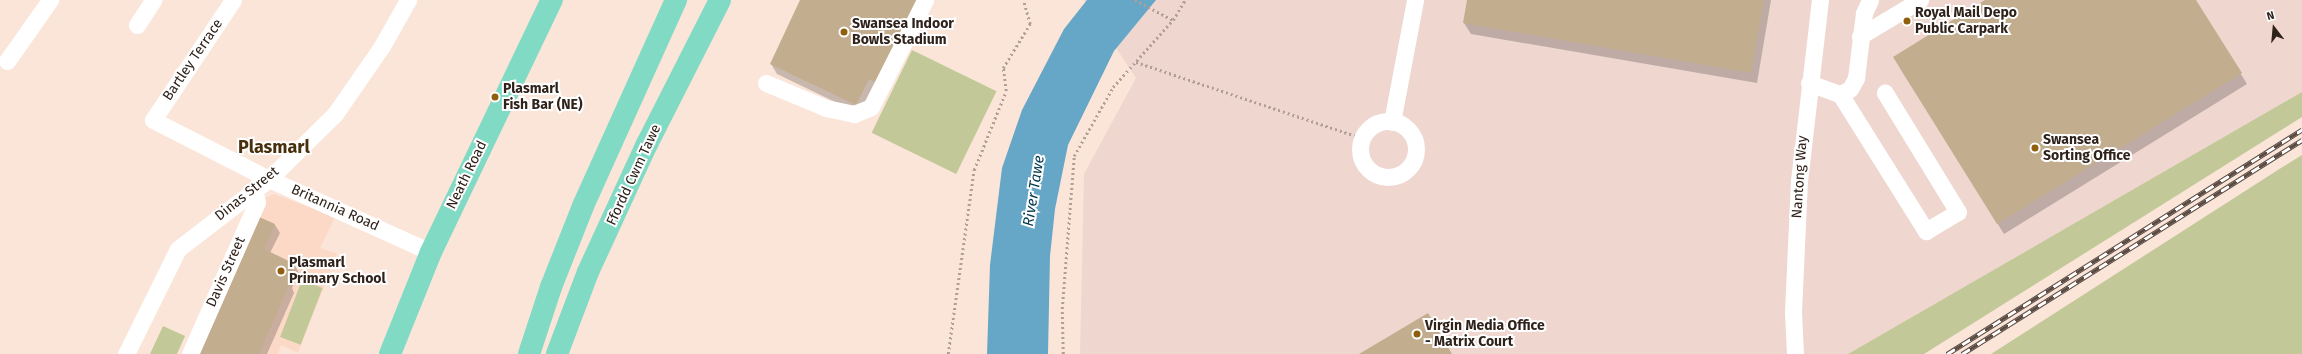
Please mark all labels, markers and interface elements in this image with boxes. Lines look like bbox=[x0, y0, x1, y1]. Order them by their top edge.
place label: Royal Mail Depo Public Carpark bbox=[1915, 5, 2017, 38]
north arrow bbox=[2254, 8, 2294, 48]
text: N bbox=[2265, 9, 2276, 23]
street label: Bartley Terrace bbox=[160, 16, 226, 104]
place label: Swansea Indoor Bowls Stadium bbox=[852, 16, 954, 48]
marker: Royal Mail Depo Public Carpark bbox=[1902, 16, 1912, 26]
marker: Swansea Indoor Bowls Stadium bbox=[839, 27, 849, 37]
place label: Plasmarl Fish Bar (NE) bbox=[503, 81, 583, 114]
marker: Plasmarl Fish Bar (NE) bbox=[490, 92, 500, 102]
street label: Ffordd Cwm Tawe bbox=[603, 122, 665, 228]
place label: Swansea Sorting Office bbox=[2043, 132, 2130, 164]
street label: Nantong Way bbox=[1789, 135, 1811, 219]
district label: Plasmarl bbox=[238, 136, 310, 158]
street label: Neath Road bbox=[443, 138, 491, 212]
marker: Swansea Sorting Office bbox=[2030, 143, 2040, 153]
water label: River Tawe bbox=[1020, 154, 1048, 228]
street label: Dinas Street bbox=[212, 163, 282, 225]
street label: Britannia Road bbox=[288, 181, 382, 235]
street label: Davis Street bbox=[203, 234, 249, 310]
place label: Plasmarl Primary School bbox=[289, 255, 386, 288]
marker: Plasmarl Primary School bbox=[276, 266, 286, 276]
place label: Virgin Media Office - Matrix Court bbox=[1425, 318, 1545, 350]
marker: Virgin Media Office - Matrix Court bbox=[1412, 329, 1422, 339]

